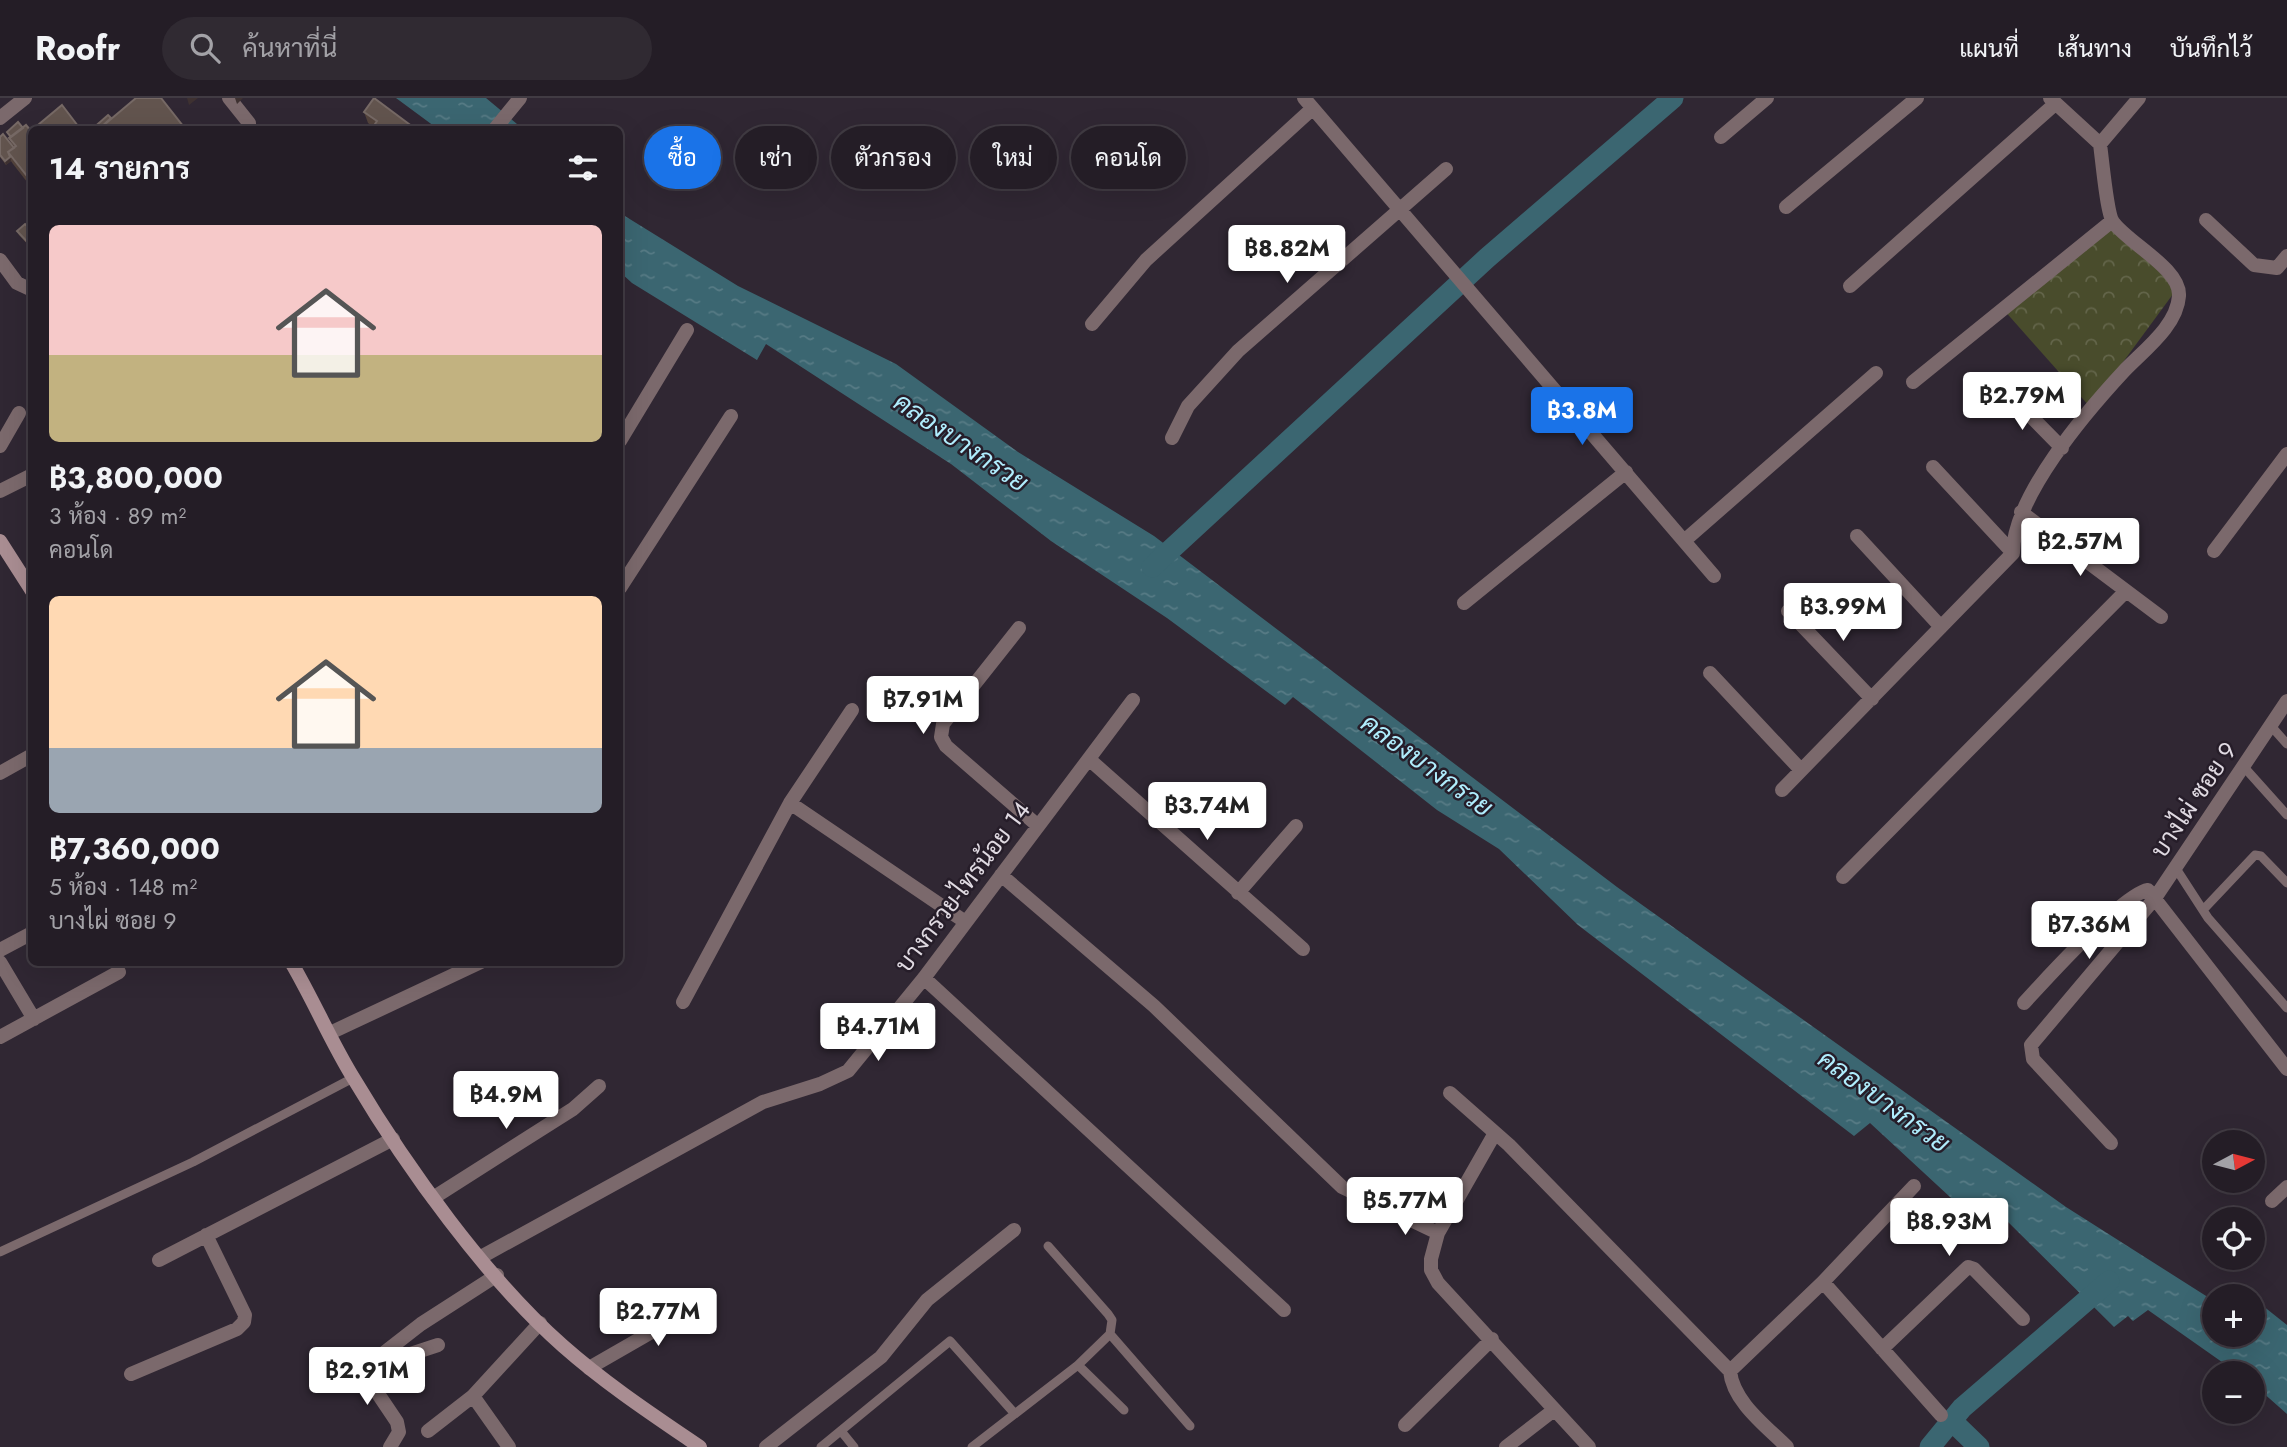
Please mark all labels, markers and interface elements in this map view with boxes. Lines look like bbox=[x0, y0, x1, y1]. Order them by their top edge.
search box bbox=[162, 17, 652, 80]
text: Roofr bbox=[35, 25, 120, 72]
icon: search bbox=[186, 29, 224, 67]
text: ค้นหาที่นี่ bbox=[242, 29, 337, 67]
text: แผนที่ bbox=[1959, 31, 2019, 66]
text: เส้นทาง bbox=[2057, 31, 2132, 66]
text: บันทึกไว้ bbox=[2170, 31, 2252, 66]
chip: ซื้อ bbox=[644, 126, 721, 189]
chip: เช่า bbox=[735, 126, 817, 189]
chip: ตัวกรอง bbox=[831, 126, 956, 189]
chip: ใหม่ bbox=[970, 126, 1057, 189]
chip: คอนโด bbox=[1071, 126, 1186, 189]
text: 14 รายการ bbox=[49, 147, 190, 190]
icon: filters bbox=[564, 149, 602, 187]
pin: ฿8.82M bbox=[1230, 226, 1344, 285]
text: ฿8.82M bbox=[1244, 231, 1330, 265]
icon: home bbox=[263, 270, 389, 396]
pin: ฿2.79M bbox=[1965, 372, 2079, 432]
text: ฿2.79M bbox=[1979, 378, 2065, 412]
water label: คลองบางกรวย bbox=[886, 383, 1036, 501]
pin: ฿3.8M bbox=[1533, 388, 1631, 447]
text: ฿3.8M bbox=[1547, 393, 1617, 427]
text: ฿3,800,000 bbox=[49, 456, 223, 499]
text: 3 ห้อง · 89 m² bbox=[49, 499, 186, 533]
pin: ฿2.57M bbox=[2023, 518, 2137, 578]
text: ฿2.57M bbox=[2037, 524, 2123, 558]
text: คอนโด bbox=[49, 533, 113, 567]
pin: ฿3.99M bbox=[1786, 584, 1900, 643]
text: ฿3.99M bbox=[1800, 589, 1886, 623]
icon: home bbox=[263, 641, 389, 767]
pin: ฿7.91M bbox=[866, 676, 980, 736]
text: ฿7.91M bbox=[883, 682, 963, 716]
water label: คลองบางกรวย bbox=[1353, 704, 1501, 826]
street label: บางไผ่ ซอย 9 bbox=[2142, 735, 2245, 865]
pin: ฿3.74M bbox=[1150, 782, 1264, 842]
text: ฿3.74M bbox=[1164, 788, 1250, 822]
street label: บางกรวย-ไทรน้อย 14 bbox=[887, 794, 1039, 980]
text: ฿7,360,000 bbox=[49, 827, 220, 870]
text: 5 ห้อง · 148 m² bbox=[49, 870, 197, 904]
pin: ฿7.36M bbox=[2032, 902, 2146, 961]
text: บางไผ่ ซอย 9 bbox=[49, 904, 177, 938]
text: ฿7.36M bbox=[2047, 907, 2131, 941]
pin: ฿4.71M bbox=[821, 1004, 935, 1063]
text: ฿4.71M bbox=[836, 1009, 920, 1043]
water label: คลองบางกรวย bbox=[1810, 1040, 1958, 1162]
pin: ฿4.9M bbox=[457, 1072, 555, 1131]
text: ฿4.9M bbox=[469, 1077, 543, 1111]
north arrow bbox=[2202, 1130, 2264, 1194]
map controls bbox=[2202, 1130, 2265, 1424]
pin: ฿5.77M bbox=[1348, 1178, 1462, 1237]
text: ฿5.77M bbox=[1363, 1183, 1447, 1217]
pin: ฿8.93M bbox=[1892, 1198, 2006, 1258]
text: ฿8.93M bbox=[1906, 1204, 1992, 1238]
button: locate bbox=[2202, 1207, 2265, 1270]
button: + bbox=[2202, 1284, 2265, 1347]
pin: ฿2.77M bbox=[601, 1288, 715, 1348]
text: ฿2.77M bbox=[616, 1294, 700, 1328]
pin: ฿2.91M bbox=[310, 1348, 424, 1407]
text: ฿2.91M bbox=[325, 1353, 409, 1387]
button: − bbox=[2202, 1361, 2265, 1424]

